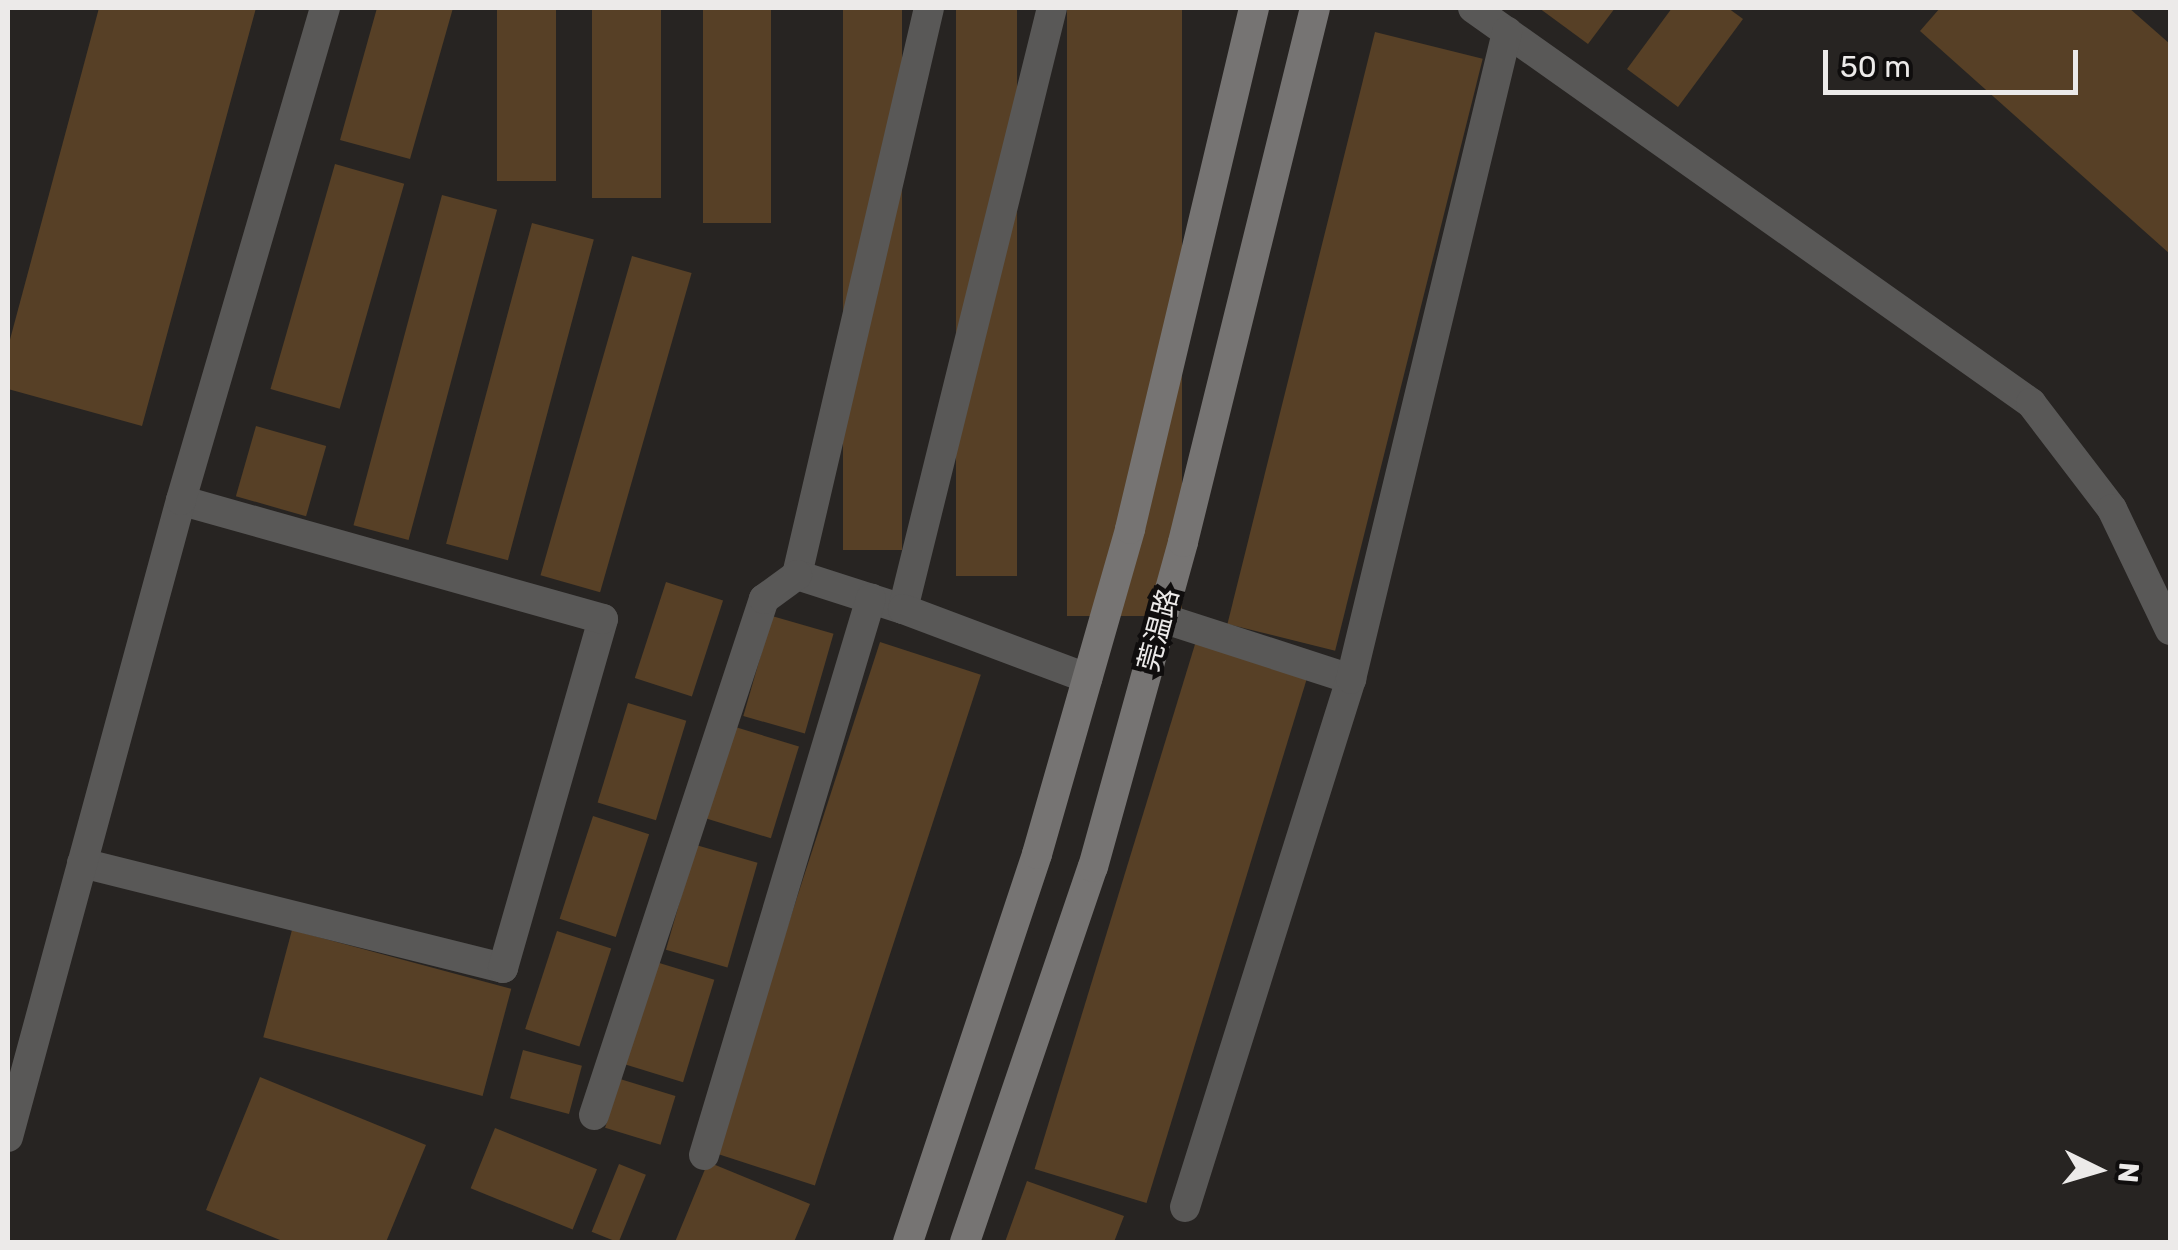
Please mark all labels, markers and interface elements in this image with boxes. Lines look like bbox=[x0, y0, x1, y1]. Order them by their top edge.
scale bar bbox=[1828, 30, 2083, 92]
text: 50 m bbox=[1840, 49, 1911, 85]
street label: 莞温路 bbox=[1132, 585, 1186, 675]
north arrow bbox=[2048, 1120, 2148, 1220]
text: N bbox=[2111, 1161, 2146, 1184]

